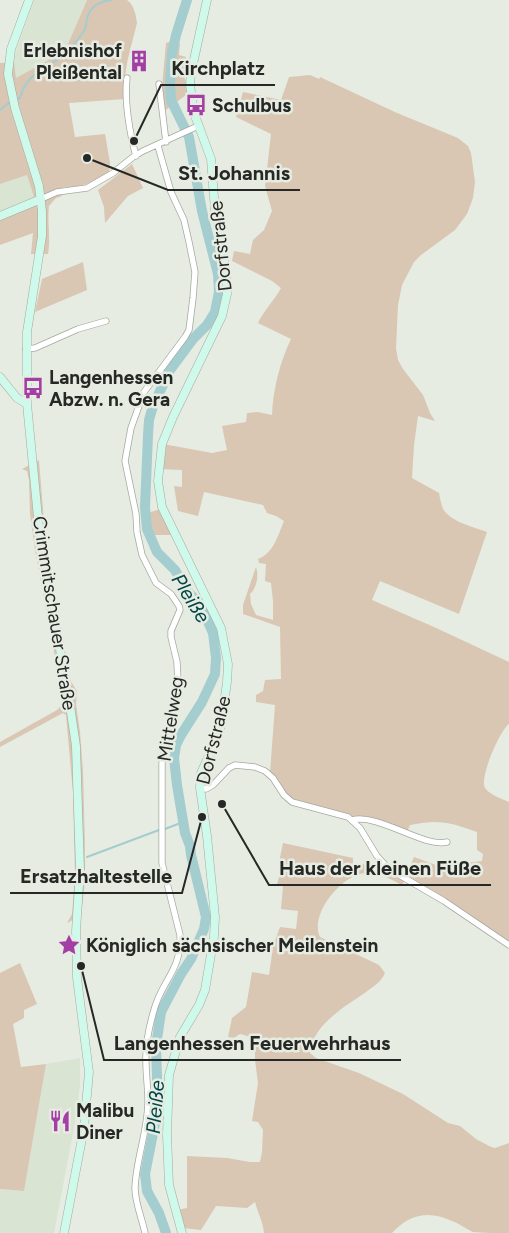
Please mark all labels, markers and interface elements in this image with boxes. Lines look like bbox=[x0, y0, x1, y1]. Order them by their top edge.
place label: Erlebnishof Pleißental bbox=[23, 39, 123, 84]
building icon: Erlebnishof Pleißental bbox=[126, 48, 152, 74]
callout: Kirchplatz bbox=[161, 50, 275, 85]
text: Kirchplatz bbox=[171, 56, 265, 80]
bus stop icon: Schulbus bbox=[183, 92, 209, 118]
place label: Schulbus bbox=[212, 94, 291, 117]
callout: St. Johannis bbox=[168, 155, 300, 190]
text: St. Johannis bbox=[178, 161, 290, 185]
street label: Dorfstraße bbox=[204, 200, 237, 292]
place label: Langenhessen Abzw. n. Gera bbox=[49, 366, 173, 411]
bus stop icon: Langenhessen Abzw. n. Gera bbox=[20, 375, 46, 401]
street label: Crimmitschauer Straße bbox=[28, 514, 81, 712]
water label: Pleiße bbox=[167, 569, 215, 627]
street label: Mittelweg bbox=[152, 675, 189, 763]
street label: Dorfstraße bbox=[191, 693, 236, 787]
callout: Haus der kleinen Füße bbox=[269, 850, 491, 885]
text: Haus der kleinen Füße bbox=[279, 856, 481, 880]
callout: Ersatzhaltestelle bbox=[10, 858, 182, 893]
text: Ersatzhaltestelle bbox=[20, 864, 172, 888]
place icon: Königlich sächsischer Meilenstein bbox=[56, 932, 82, 958]
place label: Königlich sächsischer Meilenstein bbox=[86, 934, 378, 957]
callout: Langenhessen Feuerwehrhaus bbox=[104, 1025, 401, 1060]
text: Langenhessen Feuerwehrhaus bbox=[114, 1031, 390, 1055]
water label: Pleiße bbox=[141, 1079, 169, 1135]
place label: Malibu Diner bbox=[76, 1099, 134, 1144]
restaurant icon: Malibu Diner bbox=[47, 1108, 73, 1134]

